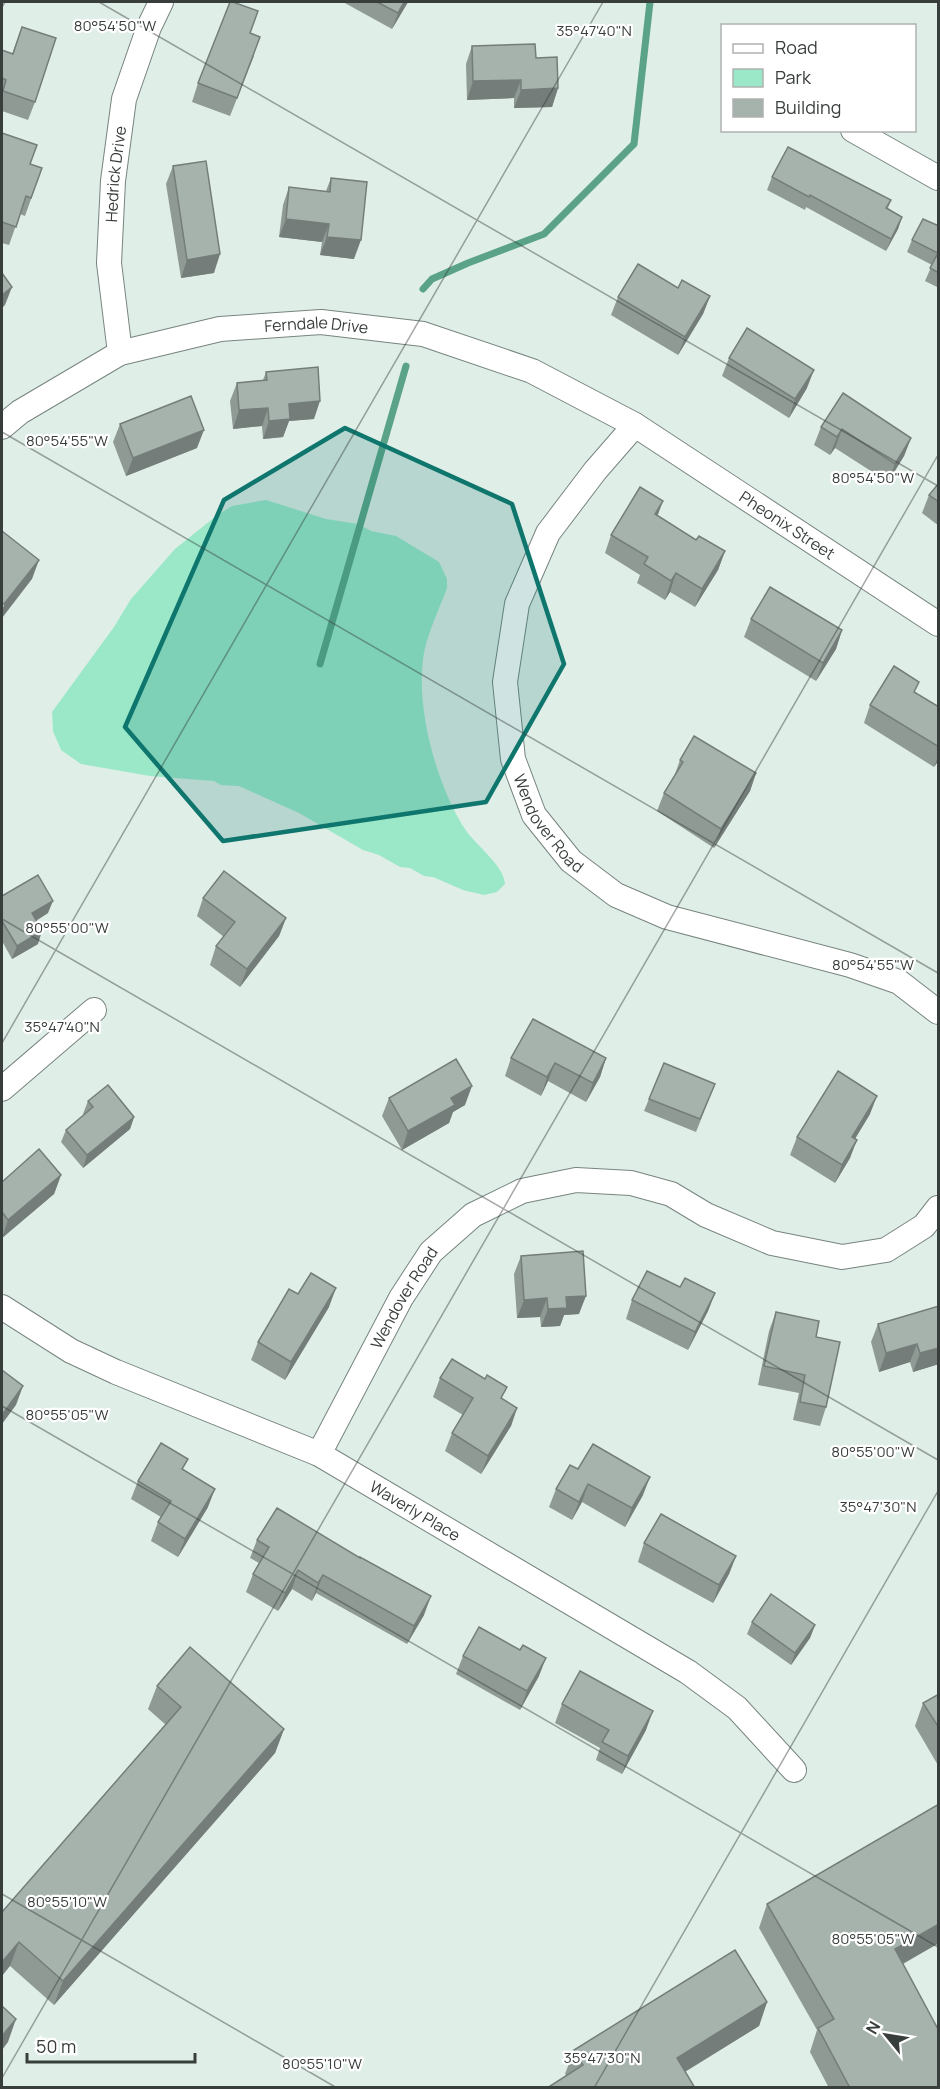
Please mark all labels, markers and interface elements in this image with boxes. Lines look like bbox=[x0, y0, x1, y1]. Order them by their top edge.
text: 80°54'50"W bbox=[74, 15, 156, 36]
text: 35°47'40"N bbox=[556, 20, 632, 41]
legend bbox=[721, 24, 916, 132]
text: Road bbox=[775, 35, 818, 59]
text: Park bbox=[775, 65, 812, 89]
text: Building bbox=[775, 95, 841, 119]
street label: Hedrick Drive bbox=[100, 124, 131, 223]
street label: Ferndale Drive bbox=[263, 311, 370, 338]
text: 80°54'55"W bbox=[26, 430, 108, 451]
text: 80°54'50"W bbox=[832, 467, 914, 488]
street label: Pheonix Street bbox=[735, 486, 839, 564]
street label: Wendover Road bbox=[509, 771, 588, 878]
text: 80°55'00"W bbox=[25, 917, 109, 938]
text: 80°54'55"W bbox=[832, 954, 914, 975]
text: 35°47'40"N bbox=[24, 1016, 100, 1037]
street label: Wendover Road bbox=[365, 1242, 443, 1353]
text: 80°55'05"W bbox=[26, 1404, 108, 1425]
text: 80°55'00"W bbox=[831, 1441, 915, 1462]
street label: Waverly Place bbox=[366, 1475, 464, 1546]
text: 35°47'30"N bbox=[840, 1496, 916, 1517]
text: 80°55'10"W bbox=[27, 1891, 107, 1912]
text: 80°55'05"W bbox=[832, 1928, 914, 1949]
north arrow bbox=[856, 2005, 916, 2065]
text: N bbox=[861, 2017, 885, 2038]
scale bar bbox=[27, 2026, 195, 2064]
text: 50 m bbox=[36, 2034, 76, 2058]
text: 35°47'30"N bbox=[564, 2047, 640, 2068]
text: 80°55'10"W bbox=[282, 2053, 362, 2074]

